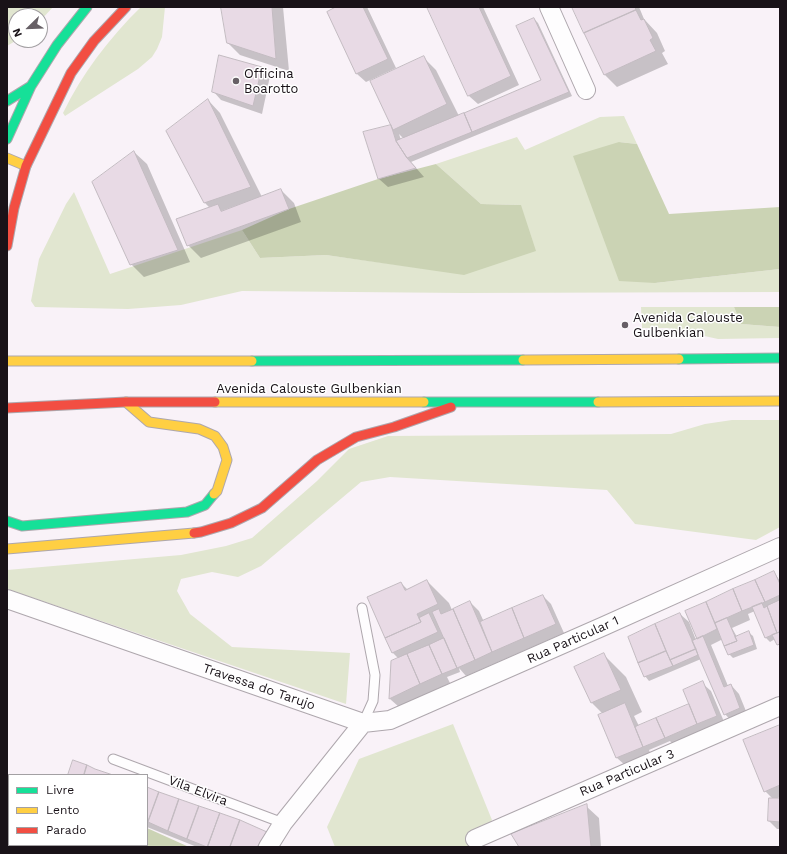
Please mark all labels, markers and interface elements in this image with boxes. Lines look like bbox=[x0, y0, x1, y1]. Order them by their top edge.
north arrow bbox=[8, 8, 48, 48]
text: N bbox=[10, 26, 25, 39]
place label: Officina Boarotto bbox=[244, 66, 298, 97]
marker: Officina Boarotto bbox=[231, 76, 241, 86]
place label: Avenida Calouste Gulbenkian bbox=[633, 310, 743, 341]
marker: Avenida Calouste Gulbenkian bbox=[620, 320, 630, 330]
street label: Avenida Calouste Gulbenkian bbox=[216, 381, 402, 397]
street label: Rua Particular 1 bbox=[525, 613, 621, 667]
street label: Travessa do Tarujo bbox=[201, 660, 317, 714]
street label: Rua Particular 3 bbox=[577, 746, 677, 800]
street label: Vila Elvira bbox=[166, 773, 230, 809]
legend bbox=[8, 774, 148, 846]
text: Livre bbox=[46, 783, 74, 797]
text: Lento bbox=[46, 803, 80, 817]
text: Parado bbox=[46, 823, 86, 837]

